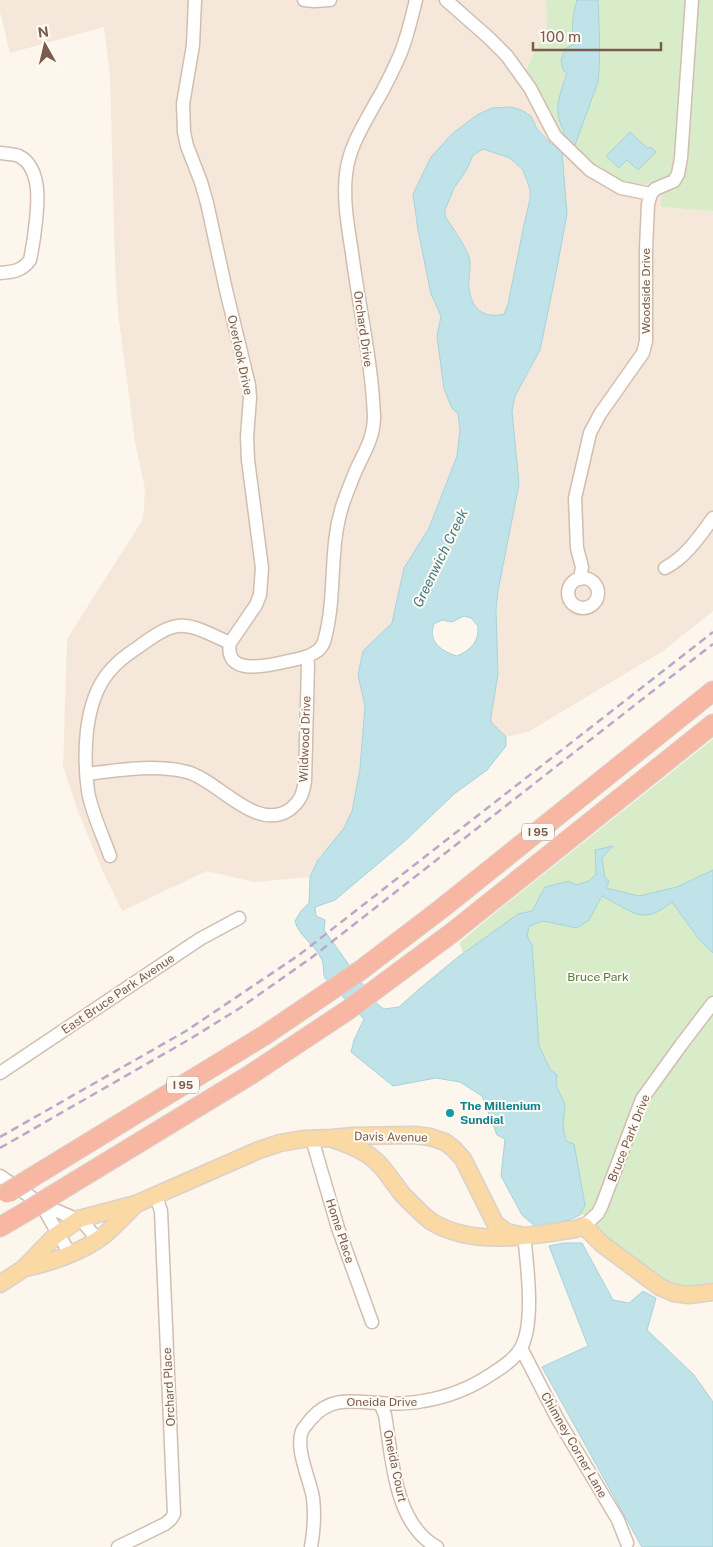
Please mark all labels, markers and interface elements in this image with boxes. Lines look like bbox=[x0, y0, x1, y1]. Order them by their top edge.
north arrow bbox=[20, 20, 70, 70]
scale bar bbox=[533, 20, 660, 52]
text: N bbox=[37, 23, 50, 41]
text: 100 m bbox=[540, 28, 581, 45]
street label: Woodside Drive bbox=[639, 248, 653, 334]
street label: Orchard Drive bbox=[351, 290, 375, 368]
street label: Overlook Drive bbox=[225, 314, 255, 397]
water label: Greenwich Creek bbox=[409, 506, 471, 610]
street label: Wildwood Drive bbox=[296, 695, 314, 783]
road number: I 95 bbox=[522, 824, 554, 840]
street label: East Bruce Park Avenue bbox=[59, 951, 177, 1037]
park label: Bruce Park bbox=[567, 970, 629, 984]
road number: I 95 bbox=[167, 1076, 199, 1094]
street label: Bruce Park Drive bbox=[605, 1092, 653, 1184]
place label: The Millenium Sundial bbox=[460, 1099, 541, 1127]
marker: The Millenium Sundial bbox=[444, 1107, 456, 1119]
street label: Davis Avenue bbox=[354, 1129, 428, 1145]
street label: Home Place bbox=[323, 1197, 357, 1265]
street label: Orchard Place bbox=[160, 1347, 178, 1427]
street label: Chimney Corner Lane bbox=[538, 1390, 610, 1500]
street label: Oneida Drive bbox=[347, 1395, 418, 1409]
street label: Oneida Court bbox=[381, 1429, 410, 1504]

